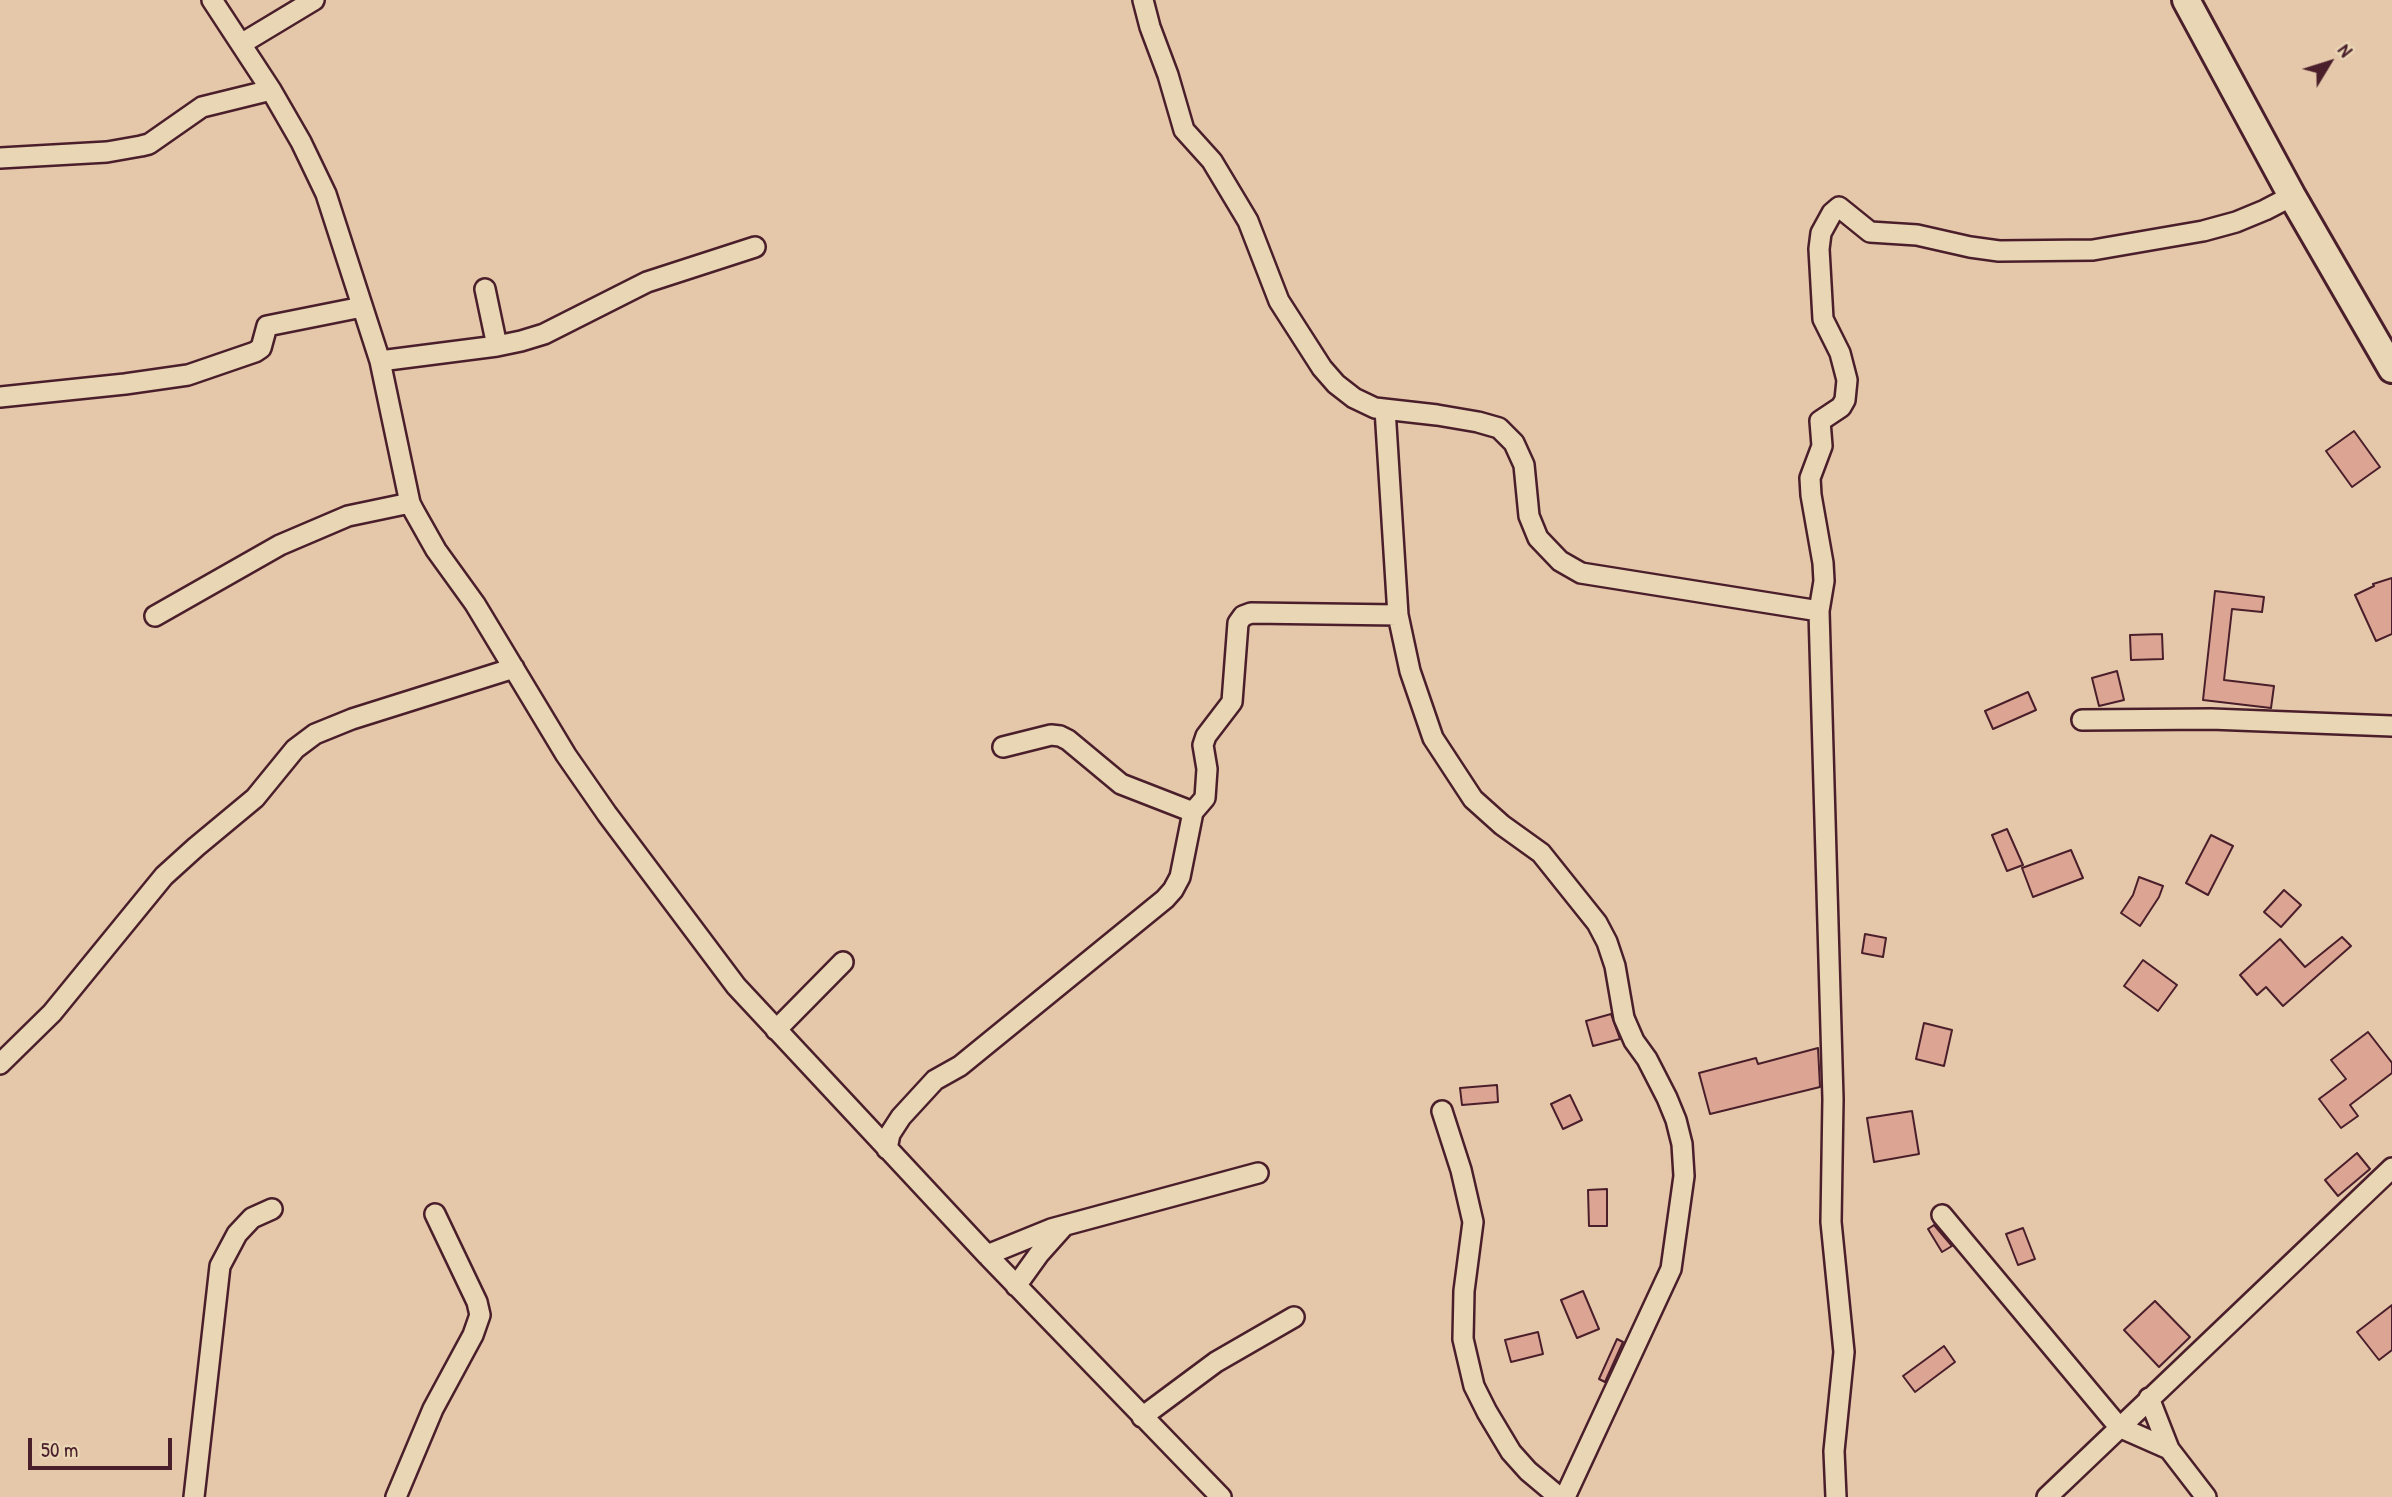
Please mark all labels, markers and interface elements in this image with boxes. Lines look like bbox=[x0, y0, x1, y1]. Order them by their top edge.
north arrow bbox=[2294, 28, 2364, 98]
text: N bbox=[2332, 38, 2359, 62]
scale bar bbox=[32, 1424, 175, 1468]
text: 50 m bbox=[41, 1435, 78, 1464]

